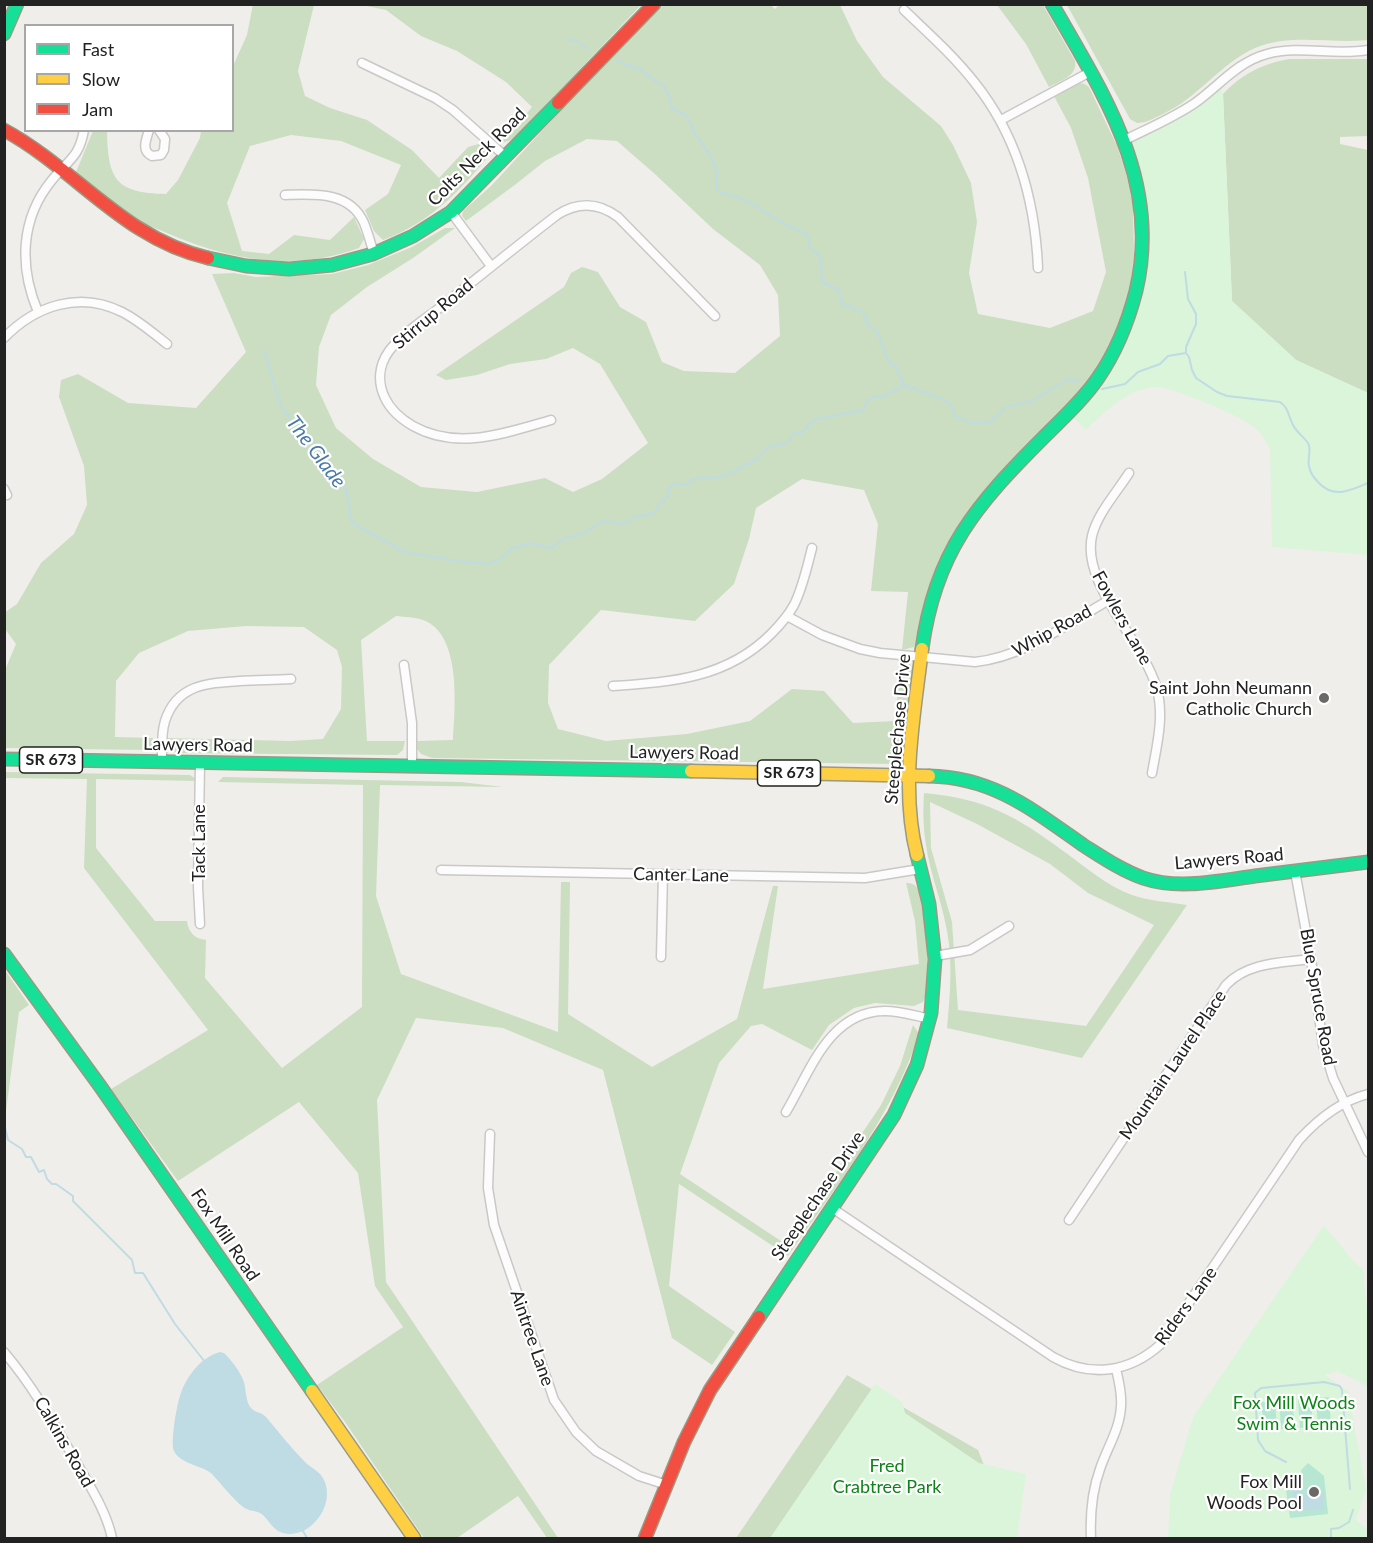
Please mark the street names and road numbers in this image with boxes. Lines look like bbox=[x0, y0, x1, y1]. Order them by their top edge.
street label: Colts Neck Road bbox=[423, 103, 531, 211]
street label: Stirrup Road bbox=[388, 274, 478, 354]
street label: Fowlers Lane bbox=[1087, 567, 1157, 669]
street label: Whip Road bbox=[1008, 600, 1096, 662]
street label: Steeplechase Drive bbox=[881, 653, 915, 805]
street label: Lawyers Road bbox=[143, 733, 253, 757]
street label: Lawyers Road bbox=[629, 741, 739, 765]
road number: SR 673 bbox=[20, 747, 82, 773]
road number: SR 673 bbox=[758, 760, 820, 786]
street label: Tack Lane bbox=[188, 804, 210, 882]
street label: Lawyers Road bbox=[1173, 843, 1285, 875]
street label: Canter Lane bbox=[633, 863, 729, 887]
street label: Blue Spruce Road bbox=[1295, 927, 1341, 1067]
street label: Mountain Laurel Place bbox=[1115, 986, 1231, 1144]
street label: Steeplechase Drive bbox=[767, 1127, 869, 1265]
street label: Fox Mill Road bbox=[186, 1185, 264, 1285]
street label: Riders Lane bbox=[1150, 1263, 1222, 1349]
street label: Aintree Lane bbox=[505, 1287, 559, 1389]
street label: Calkins Road bbox=[29, 1393, 99, 1491]

